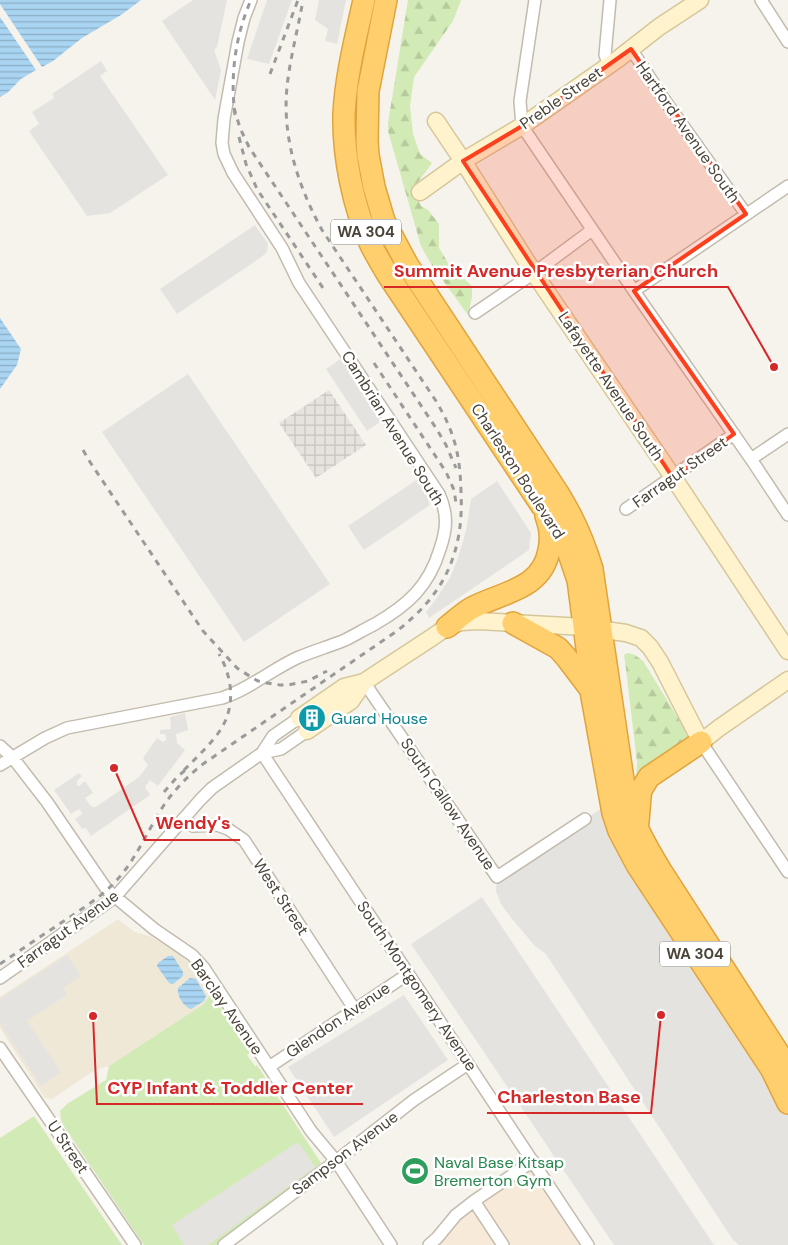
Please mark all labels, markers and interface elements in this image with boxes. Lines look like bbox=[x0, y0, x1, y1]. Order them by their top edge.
street label: Hartford Avenue South bbox=[631, 57, 745, 207]
street label: Preble Street bbox=[516, 62, 606, 134]
road number: WA 304 bbox=[331, 220, 401, 244]
callout: Summit Avenue Presbyterian Church bbox=[384, 254, 728, 287]
text: Summit Avenue Presbyterian Church bbox=[394, 259, 718, 283]
street label: Lafayette Avenue South bbox=[553, 307, 669, 465]
street label: Cambrian Avenue South bbox=[337, 347, 449, 509]
street label: Charleston Boulevard bbox=[466, 399, 570, 543]
street label: Farragut Street bbox=[628, 431, 732, 513]
building icon: Guard House bbox=[297, 703, 327, 733]
place label: Guard House bbox=[331, 708, 428, 729]
street label: South Callow Avenue bbox=[396, 734, 500, 874]
callout: Wendy's bbox=[145, 807, 240, 840]
text: Wendy's bbox=[155, 811, 231, 835]
street label: West Street bbox=[248, 855, 314, 939]
street label: Farragut Avenue bbox=[13, 885, 123, 973]
street label: South Montgomery Avenue bbox=[352, 897, 482, 1075]
road number: WA 304 bbox=[660, 942, 730, 966]
street label: Barclay Avenue bbox=[186, 955, 268, 1059]
street label: Glendon Avenue bbox=[282, 977, 394, 1063]
callout: CYP Infant & Toddler Center bbox=[97, 1071, 363, 1104]
text: CYP Infant & Toddler Center bbox=[107, 1076, 353, 1100]
callout: Charleston Base bbox=[487, 1080, 651, 1113]
text: Charleston Base bbox=[497, 1085, 641, 1109]
street label: Sampson Avenue bbox=[288, 1106, 402, 1200]
street label: U Street bbox=[42, 1116, 94, 1178]
place label: Naval Base Kitsap Bremerton Gym bbox=[434, 1152, 564, 1191]
sports icon: Naval Base Kitsap Bremerton Gym bbox=[400, 1156, 430, 1186]

